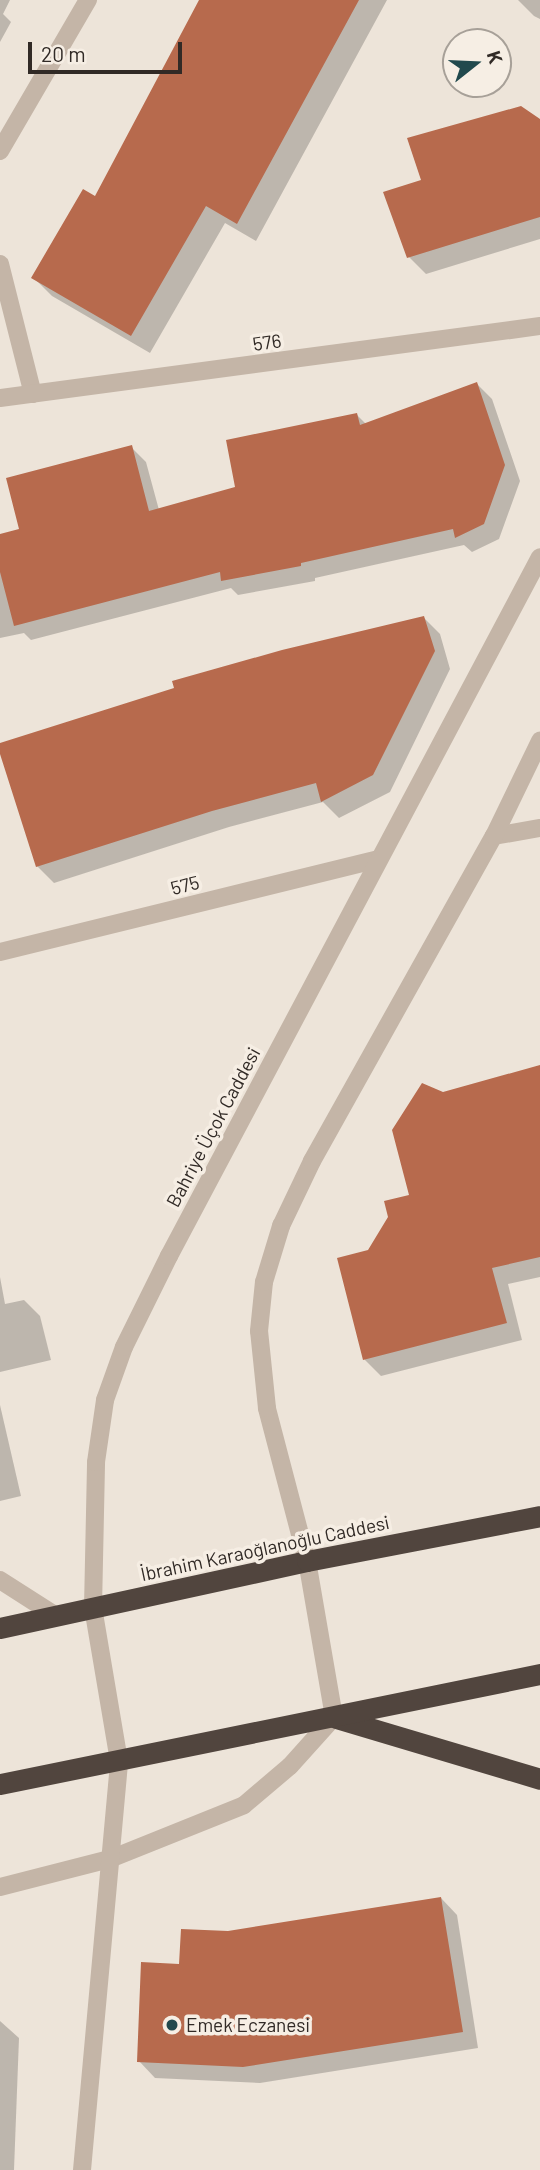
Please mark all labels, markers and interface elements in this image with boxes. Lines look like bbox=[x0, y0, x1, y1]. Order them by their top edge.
scale bar bbox=[32, 28, 186, 72]
north arrow bbox=[442, 28, 512, 98]
text: 20 m bbox=[41, 41, 86, 66]
text: K bbox=[483, 48, 508, 66]
street label: 576 bbox=[251, 329, 283, 355]
street label: 575 bbox=[168, 870, 202, 900]
street label: Bahriye Üçok Caddesi bbox=[161, 1043, 265, 1211]
street label: İbrahim Karaoğlanoğlu Caddesi bbox=[139, 1510, 391, 1586]
place label: Emek Eczanesi bbox=[186, 2014, 310, 2036]
marker: Emek Eczanesi bbox=[164, 2017, 180, 2033]

